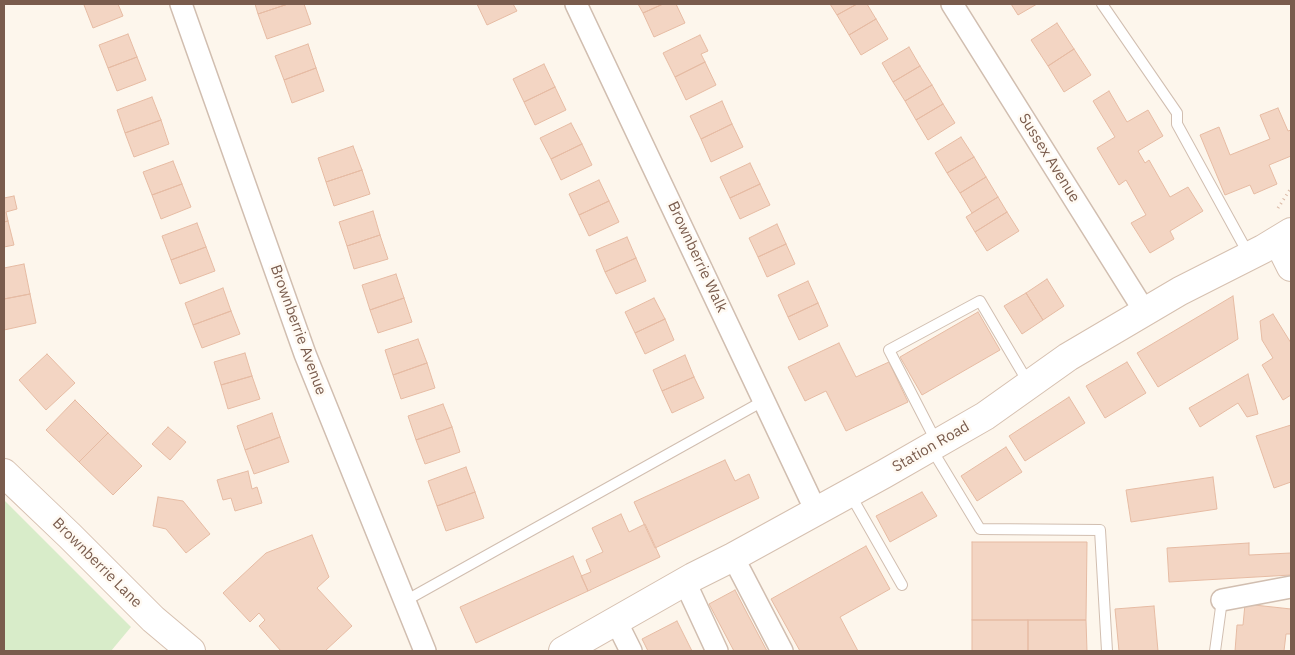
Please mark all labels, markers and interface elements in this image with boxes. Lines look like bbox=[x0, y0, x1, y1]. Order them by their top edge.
street label: Sussex Avenue bbox=[1015, 110, 1083, 206]
street label: Brownberrie Walk bbox=[663, 199, 731, 315]
street label: Brownberrie Avenue bbox=[266, 262, 330, 398]
street label: Station Road bbox=[889, 418, 973, 476]
street label: Brownberrie Lane bbox=[48, 514, 146, 612]

